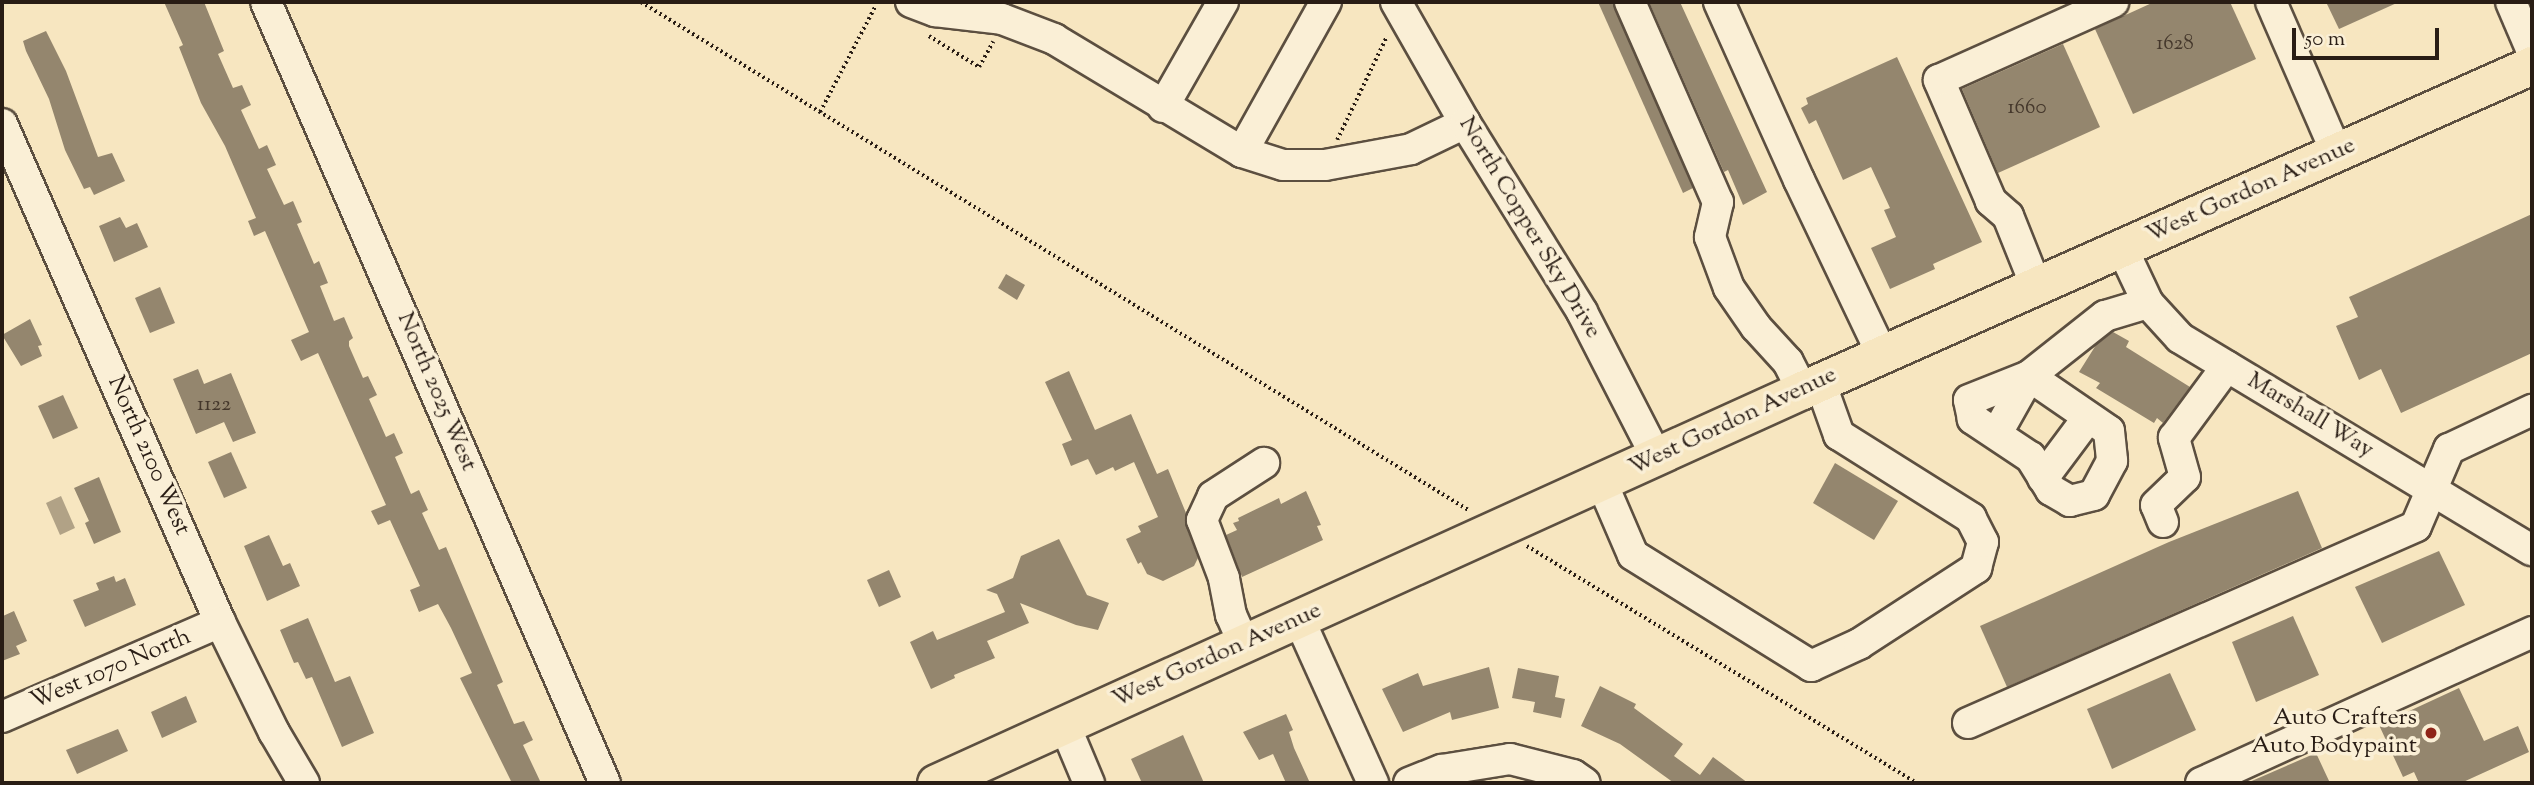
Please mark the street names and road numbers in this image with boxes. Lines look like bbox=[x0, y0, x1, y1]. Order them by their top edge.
street label: North Copper Sky Drive bbox=[1451, 112, 1607, 344]
street label: West Gordon Avenue bbox=[2142, 132, 2360, 250]
street label: North 2025 West bbox=[390, 308, 482, 476]
street label: West Gordon Avenue bbox=[1625, 361, 1841, 483]
street label: Marshall Way bbox=[2241, 367, 2379, 465]
street label: North 2100 West bbox=[100, 372, 196, 540]
street label: West Gordon Avenue bbox=[1108, 597, 1326, 715]
street label: West 1070 North bbox=[26, 623, 196, 717]

